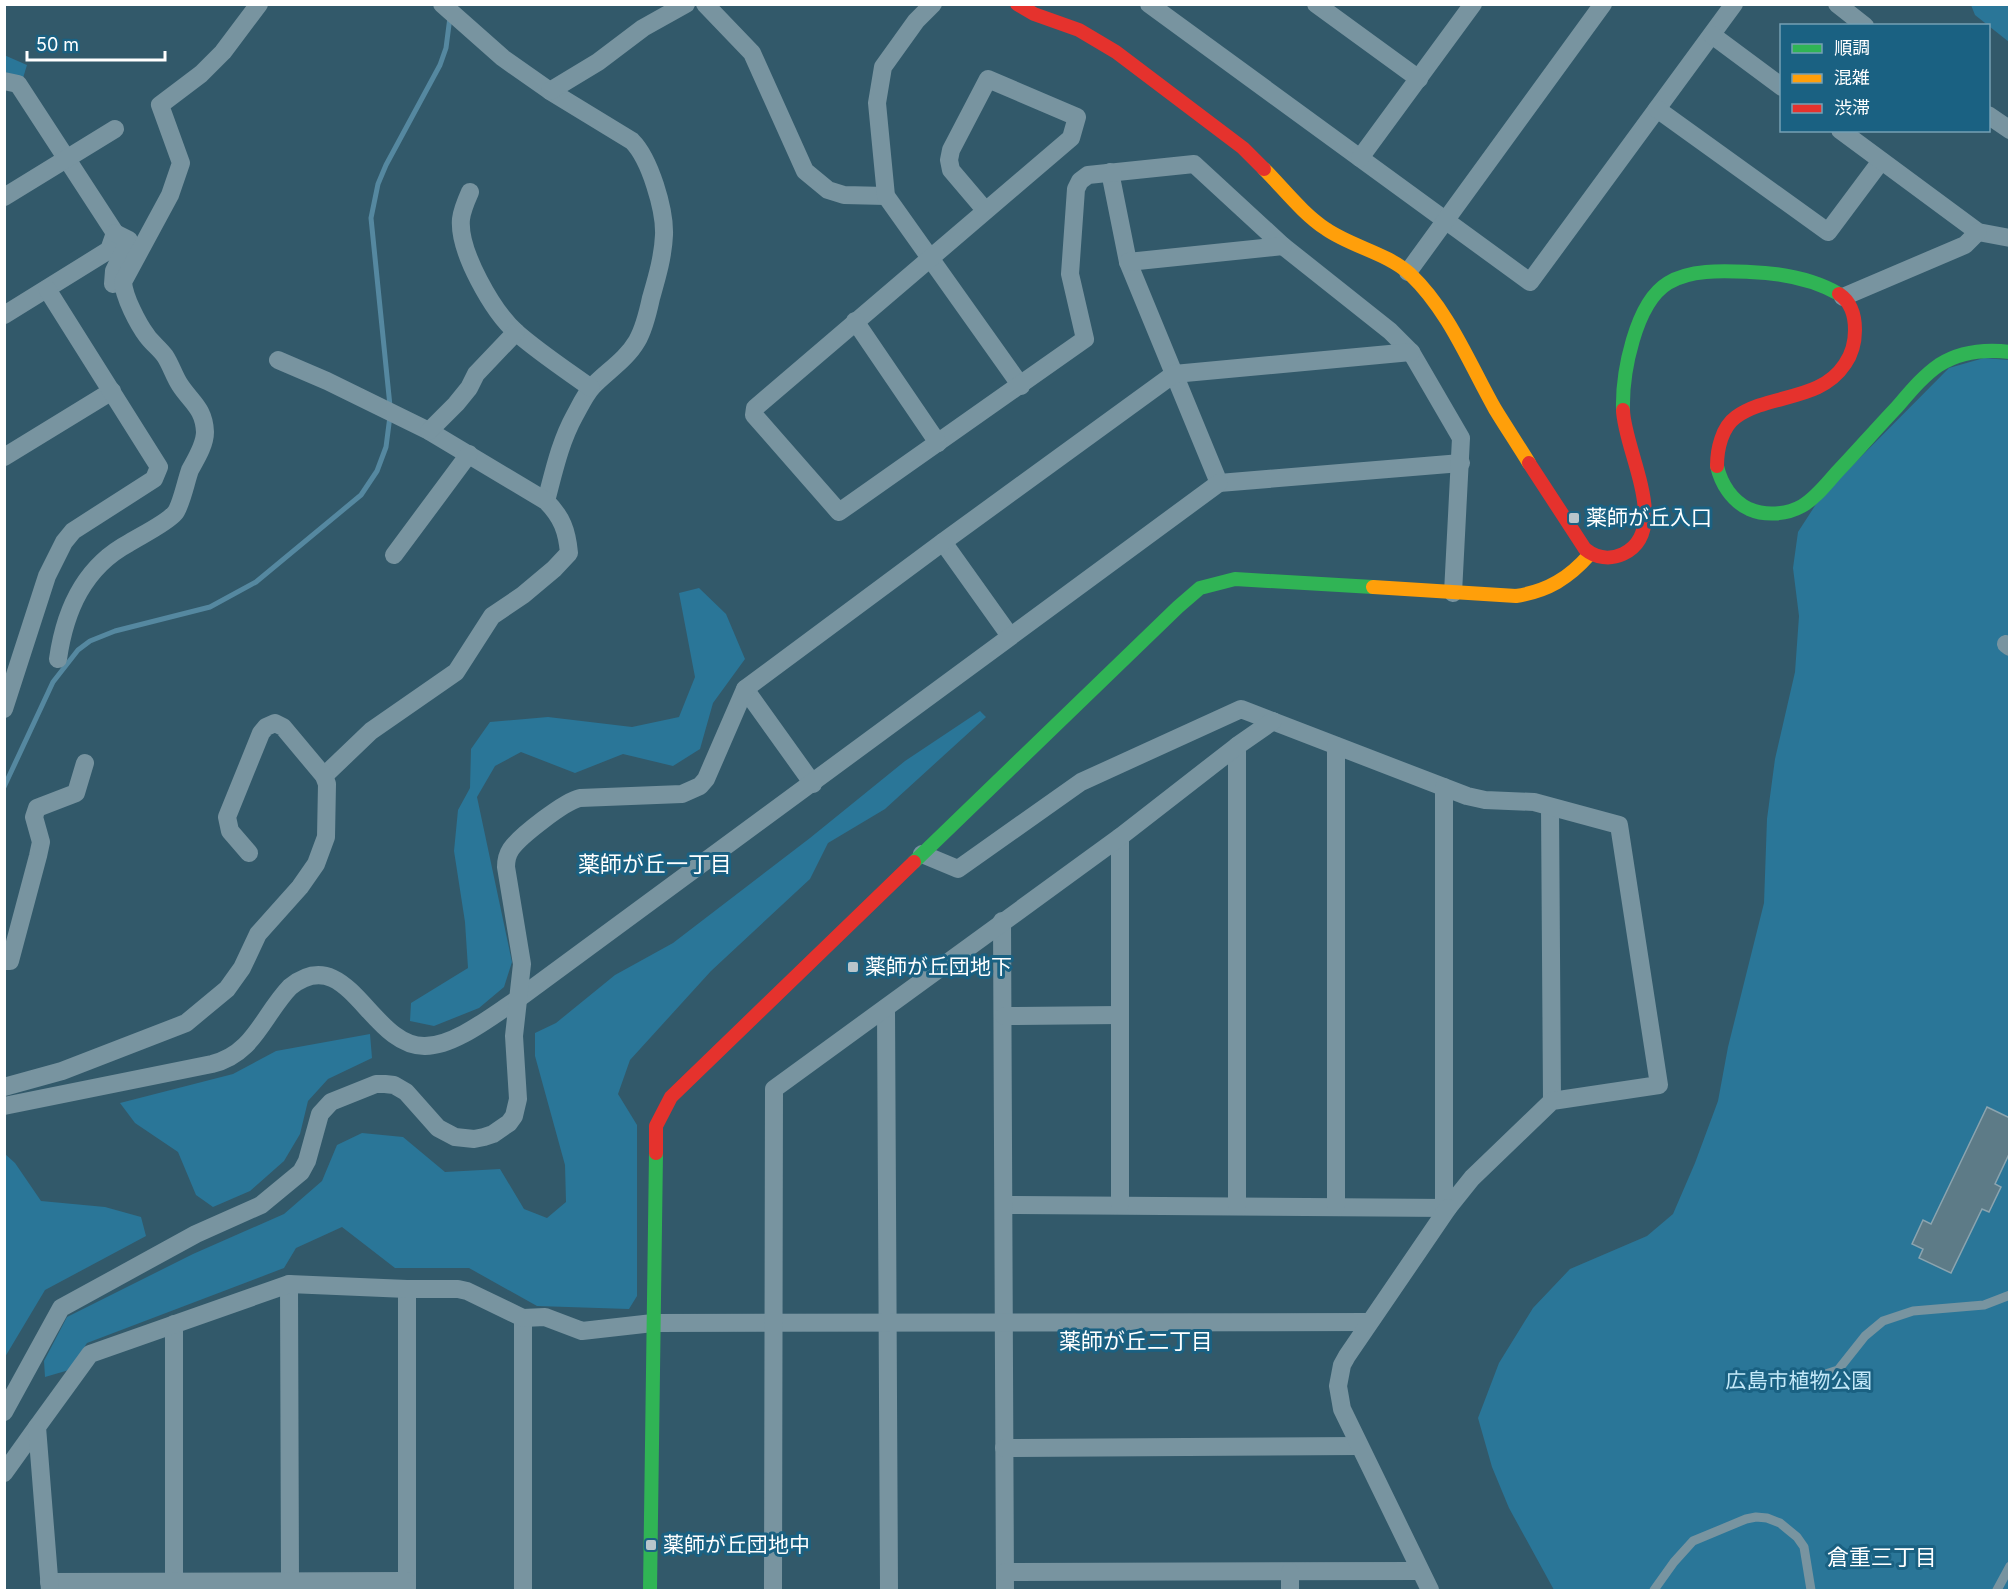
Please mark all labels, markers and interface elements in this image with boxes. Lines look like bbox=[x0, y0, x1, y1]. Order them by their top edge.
scale bar bbox=[27, 24, 165, 62]
legend bbox=[1780, 24, 1990, 132]
text: 50 m bbox=[36, 34, 79, 55]
text: 順調 bbox=[1834, 37, 1870, 58]
text: 混雑 bbox=[1834, 67, 1870, 88]
text: 渋滞 bbox=[1834, 97, 1870, 118]
place label: 薬師が丘入口 bbox=[1586, 505, 1712, 530]
marker: 薬師が丘入口 bbox=[1567, 511, 1581, 525]
district label: 薬師が丘一丁目 bbox=[578, 851, 732, 877]
place label: 薬師が丘団地下 bbox=[865, 954, 1012, 979]
marker: 薬師が丘団地下 bbox=[846, 960, 860, 974]
district label: 薬師が丘二丁目 bbox=[1059, 1328, 1213, 1354]
park label: 広島市植物公園 bbox=[1726, 1368, 1873, 1393]
place label: 薬師が丘団地中 bbox=[663, 1532, 810, 1557]
marker: 薬師が丘団地中 bbox=[644, 1538, 658, 1552]
district label: 倉重三丁目 bbox=[1827, 1544, 1937, 1570]

